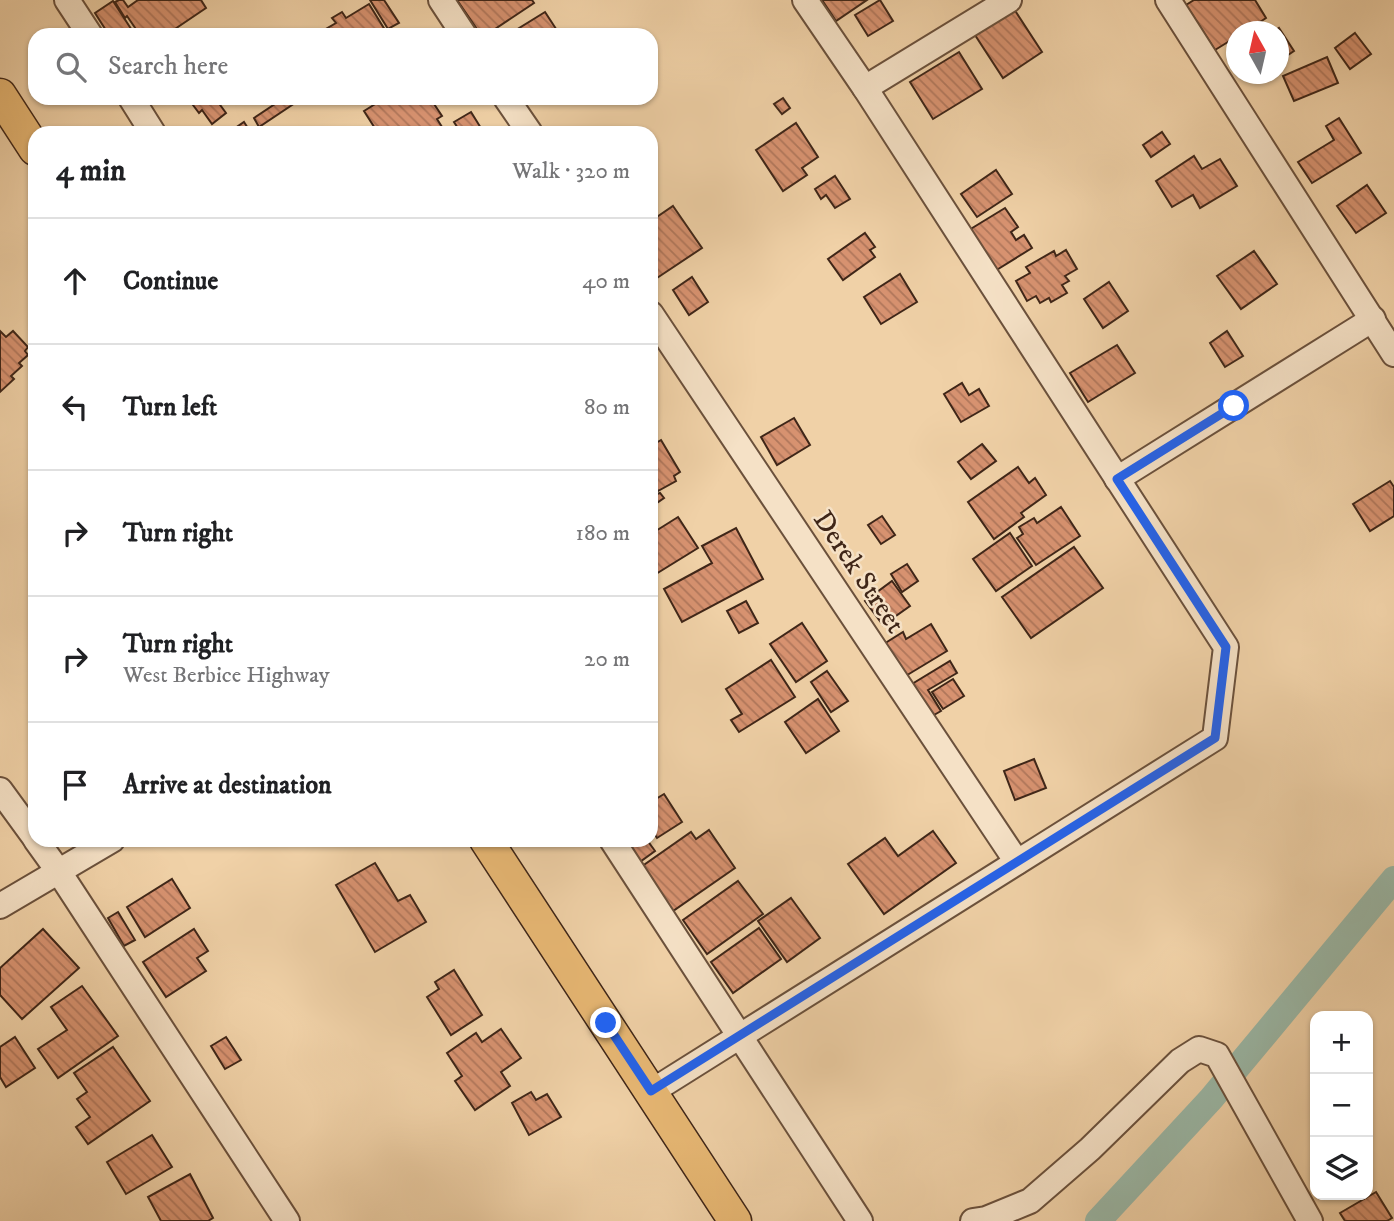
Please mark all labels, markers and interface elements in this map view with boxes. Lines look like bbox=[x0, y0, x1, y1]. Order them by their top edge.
north arrow bbox=[1226, 21, 1289, 84]
search box bbox=[28, 28, 658, 105]
icon: search bbox=[52, 48, 90, 86]
text: Search here bbox=[108, 50, 228, 83]
text: 4 min bbox=[56, 153, 126, 190]
text: Walk · 320 m bbox=[512, 157, 630, 186]
icon: ahead bbox=[56, 262, 94, 300]
text: Continue bbox=[123, 265, 218, 298]
text: 40 m bbox=[582, 267, 630, 296]
icon: left bbox=[56, 388, 94, 426]
route start bbox=[1218, 390, 1249, 421]
text: Turn left bbox=[123, 391, 217, 424]
text: 80 m bbox=[584, 393, 630, 422]
street label: Derek Street bbox=[805, 504, 913, 640]
icon: right bbox=[56, 514, 94, 552]
text: Turn right bbox=[123, 517, 233, 550]
text: 180 m bbox=[575, 519, 630, 548]
text: Turn right bbox=[123, 628, 233, 661]
icon: right bbox=[56, 640, 94, 678]
text: 20 m bbox=[584, 645, 630, 674]
text: West Berbice Highway bbox=[123, 661, 330, 690]
icon: arrive bbox=[56, 766, 94, 804]
text: Arrive at destination bbox=[123, 769, 332, 802]
route end bbox=[590, 1007, 621, 1038]
map controls bbox=[1310, 1011, 1373, 1200]
button: + bbox=[1310, 1011, 1373, 1074]
button: − bbox=[1310, 1074, 1373, 1137]
button: layers bbox=[1310, 1137, 1373, 1200]

